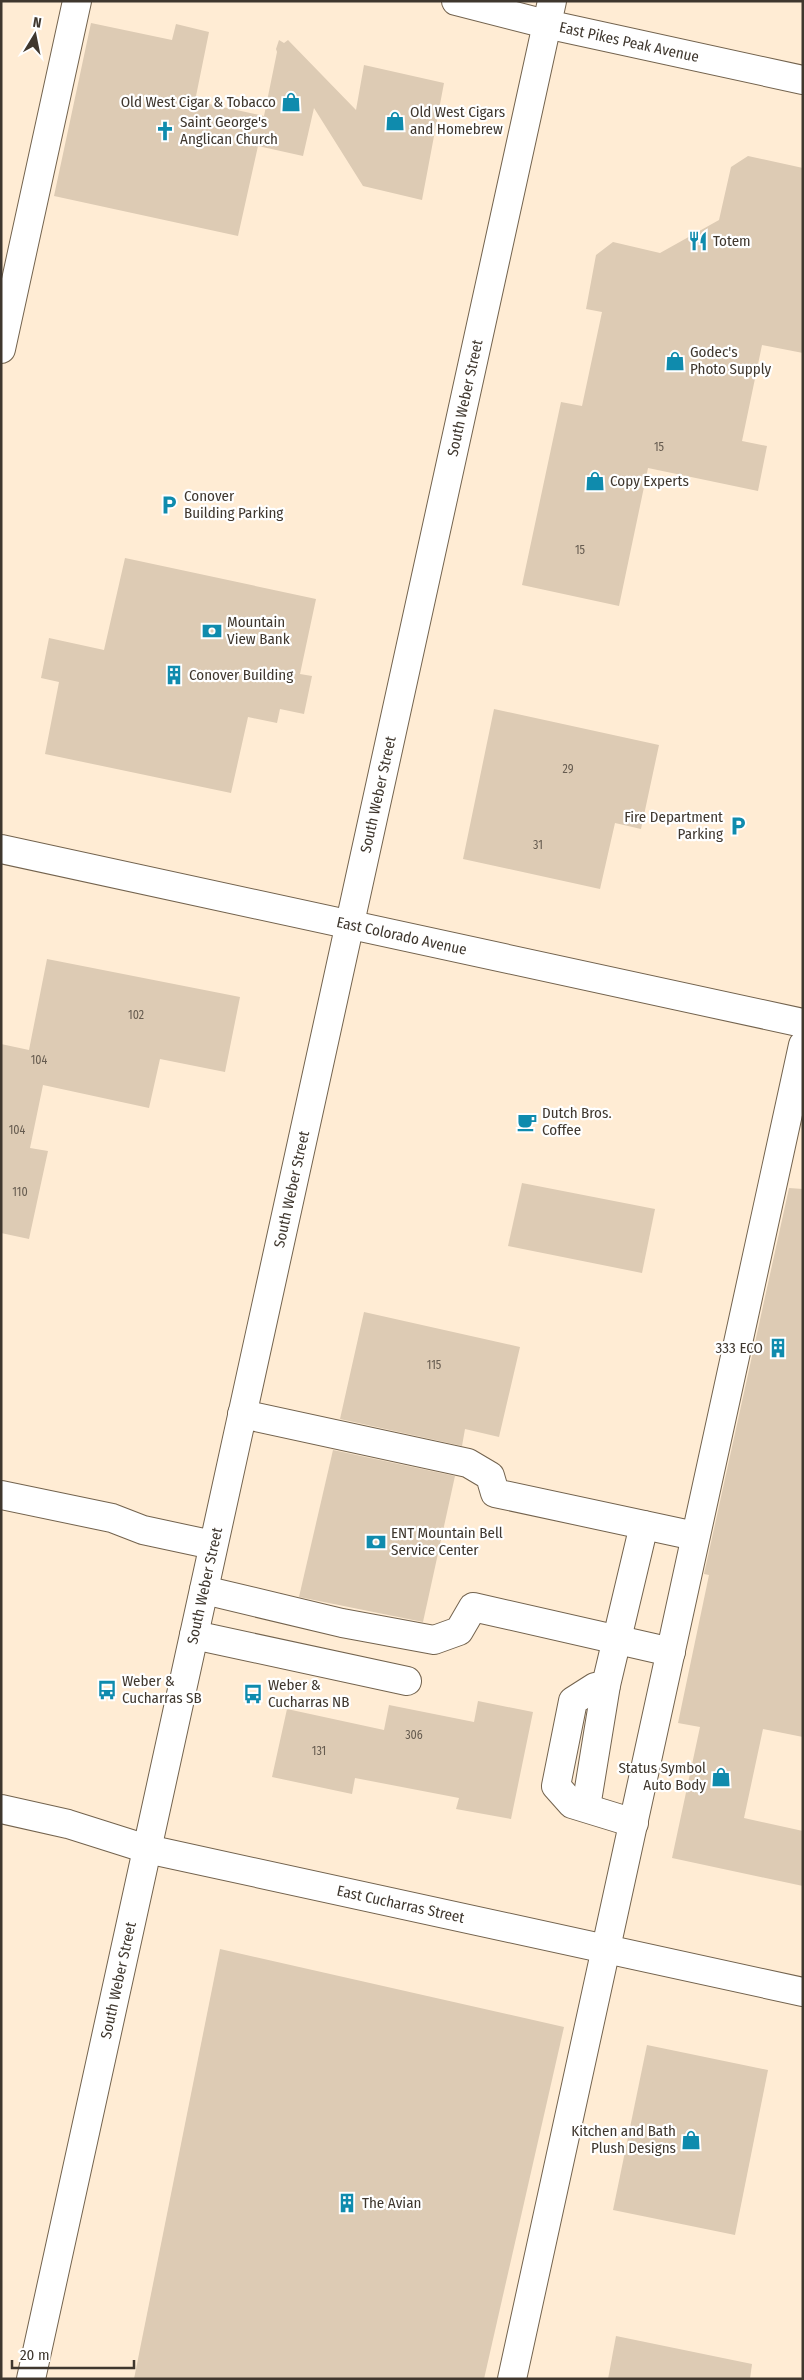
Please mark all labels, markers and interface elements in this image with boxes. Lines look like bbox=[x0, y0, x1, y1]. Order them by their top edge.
north arrow bbox=[10, 10, 60, 60]
text: N bbox=[32, 14, 43, 32]
street label: East Pikes Peak Avenue bbox=[558, 18, 701, 66]
shop icon: Old West Cigar & Tobacco bbox=[280, 91, 302, 113]
place label: Old West Cigar & Tobacco bbox=[121, 93, 276, 111]
place label: Old West Cigars and Homebrew bbox=[410, 103, 505, 138]
shop icon: Old West Cigars and Homebrew bbox=[384, 110, 406, 132]
place label: Saint George's Anglican Church bbox=[180, 113, 278, 148]
church icon: Saint George's Anglican Church bbox=[154, 120, 176, 142]
restaurant icon: Totem bbox=[687, 230, 709, 252]
place label: Totem bbox=[713, 232, 751, 250]
street label: South Weber Street bbox=[443, 338, 487, 458]
place label: Godec's Photo Supply bbox=[690, 343, 771, 378]
shop icon: Godec's Photo Supply bbox=[664, 350, 686, 372]
house number: 15 bbox=[654, 440, 665, 454]
shop icon: Copy Experts bbox=[584, 470, 606, 492]
place label: Copy Experts bbox=[610, 472, 689, 490]
place label: Conover Building Parking bbox=[184, 487, 283, 522]
parking icon: Conover Building Parking bbox=[158, 494, 180, 516]
house number: 15 bbox=[575, 543, 586, 557]
place label: Mountain View Bank bbox=[227, 613, 290, 648]
bank icon: Mountain View Bank bbox=[201, 620, 223, 642]
building icon: Conover Building bbox=[163, 664, 185, 686]
place label: Conover Building bbox=[189, 666, 293, 684]
street label: South Weber Street bbox=[357, 734, 400, 855]
house number: 29 bbox=[562, 762, 574, 776]
place label: Fire Department Parking bbox=[624, 808, 723, 843]
parking icon: Fire Department Parking bbox=[727, 815, 749, 837]
house number: 31 bbox=[533, 838, 543, 852]
street label: East Colorado Avenue bbox=[335, 913, 468, 959]
house number: 102 bbox=[128, 1008, 144, 1022]
house number: 104 bbox=[31, 1053, 48, 1067]
place label: Dutch Bros. Coffee bbox=[542, 1104, 612, 1139]
cafe icon: Dutch Bros. Coffee bbox=[516, 1111, 538, 1133]
house number: 104 bbox=[9, 1123, 26, 1137]
street label: South Weber Street bbox=[270, 1129, 313, 1249]
house number: 110 bbox=[12, 1185, 28, 1199]
building icon: 333 ECO bbox=[767, 1337, 789, 1359]
place label: 333 ECO bbox=[716, 1339, 763, 1357]
house number: 115 bbox=[427, 1358, 442, 1372]
place label: ENT Mountain Bell Service Center bbox=[391, 1524, 503, 1559]
street label: South Weber Street bbox=[183, 1526, 226, 1646]
bank icon: ENT Mountain Bell Service Center bbox=[365, 1531, 387, 1553]
place label: Weber & Cucharras SB bbox=[122, 1672, 202, 1707]
place label: Weber & Cucharras NB bbox=[268, 1676, 349, 1711]
bus stop icon: Weber & Cucharras SB bbox=[96, 1679, 118, 1701]
bus stop icon: Weber & Cucharras NB bbox=[242, 1683, 264, 1705]
house number: 306 bbox=[405, 1728, 423, 1742]
house number: 131 bbox=[312, 1744, 326, 1758]
place label: Status Symbol Auto Body bbox=[618, 1759, 706, 1794]
shop icon: Status Symbol Auto Body bbox=[710, 1766, 732, 1788]
street label: East Cucharras Street bbox=[335, 1882, 466, 1927]
street label: South Weber Street bbox=[97, 1920, 140, 2041]
place label: Kitchen and Bath Plush Designs bbox=[571, 2122, 676, 2157]
shop icon: Kitchen and Bath Plush Designs bbox=[680, 2129, 702, 2151]
building icon: The Avian bbox=[336, 2192, 358, 2214]
place label: The Avian bbox=[362, 2194, 421, 2212]
scale bar bbox=[12, 2338, 135, 2370]
text: 20 m bbox=[20, 2346, 50, 2364]

